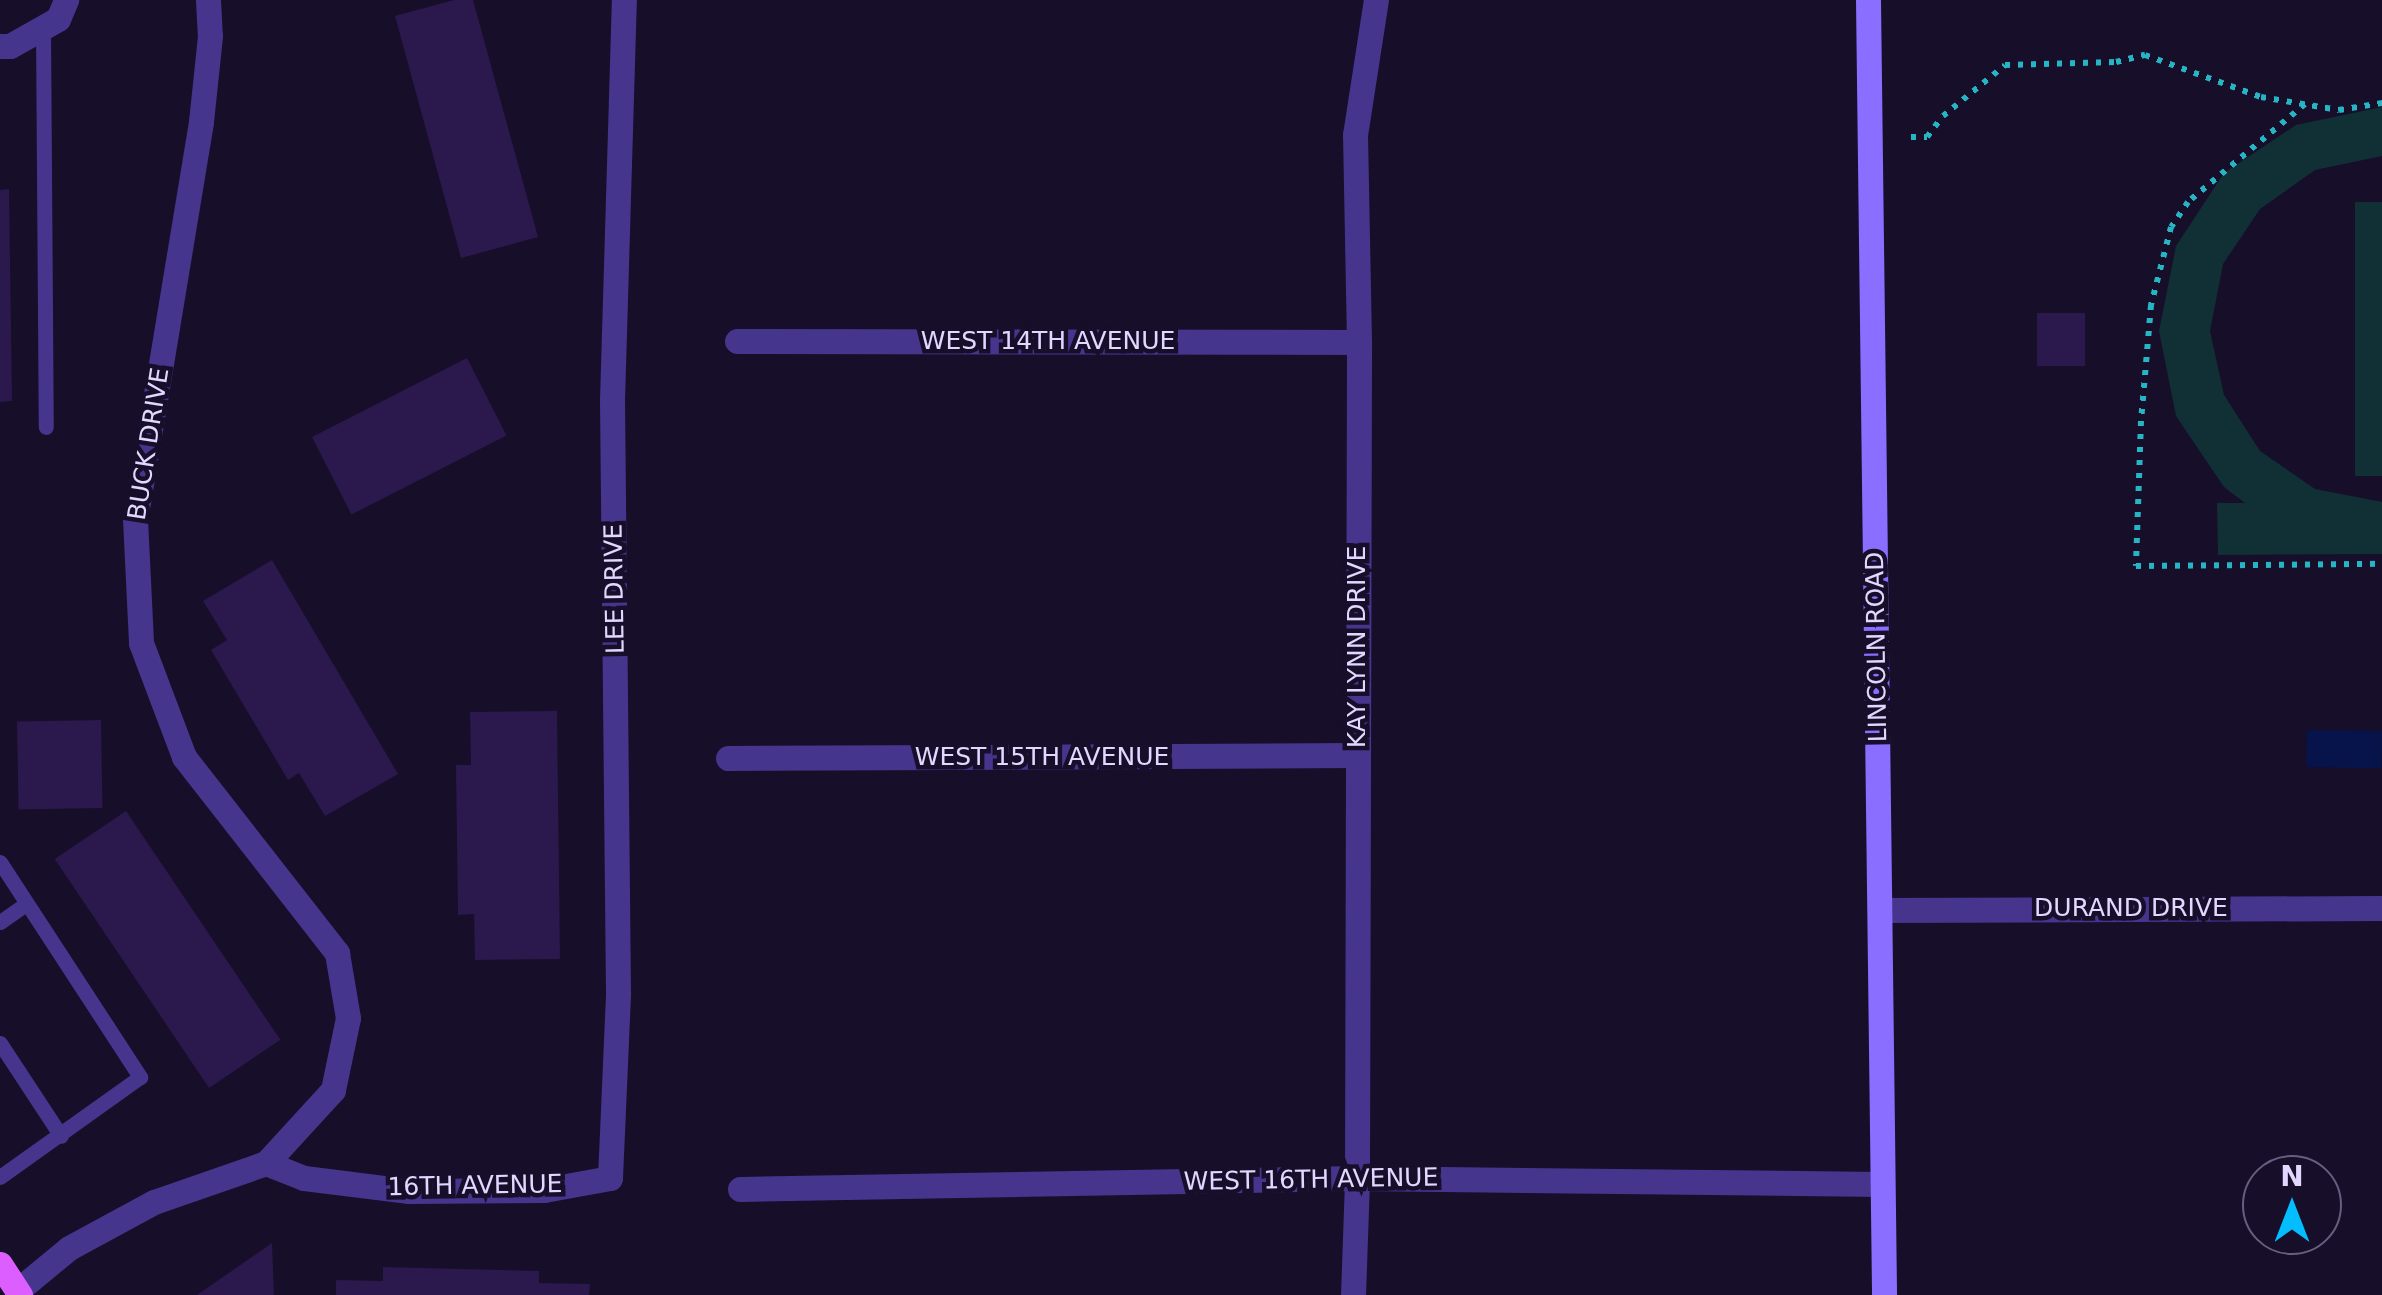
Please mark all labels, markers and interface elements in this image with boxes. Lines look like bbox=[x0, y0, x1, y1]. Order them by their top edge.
street label: WEST 14TH AVENUE bbox=[921, 326, 1175, 356]
street label: BUCK DRIVE bbox=[122, 366, 176, 522]
street label: LEE DRIVE bbox=[599, 524, 631, 654]
street label: KAY LYNN DRIVE bbox=[1342, 546, 1372, 748]
street label: LINCOLN ROAD bbox=[1860, 551, 1894, 743]
street label: WEST 15TH AVENUE bbox=[915, 742, 1169, 772]
street label: DURAND DRIVE bbox=[2034, 893, 2228, 923]
north arrow bbox=[2242, 1155, 2342, 1255]
text: N bbox=[2280, 1160, 2304, 1193]
street label: WEST 16TH AVENUE bbox=[1183, 1163, 1439, 1197]
street label: 16TH AVENUE bbox=[387, 1169, 563, 1203]

